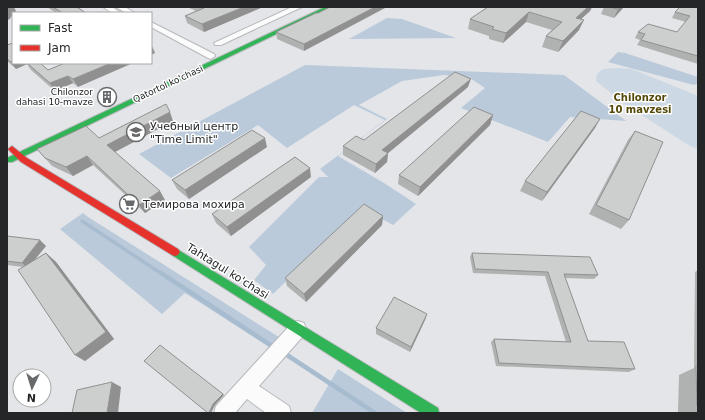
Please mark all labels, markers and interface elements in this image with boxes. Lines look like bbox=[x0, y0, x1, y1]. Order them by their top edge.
legend bbox=[12, 12, 152, 64]
text: Fast bbox=[48, 21, 72, 35]
text: Jam bbox=[47, 41, 71, 55]
street label: Qatortol ko'chasi bbox=[131, 63, 205, 105]
building icon: Chilonzor dahasi 10-mavze bbox=[96, 86, 118, 108]
place label: Chilonzor dahasi 10-mavze bbox=[16, 87, 93, 107]
district label: Chilonzor 10 mavzesi bbox=[608, 92, 672, 115]
place label: Учебный центр "Time Limit" bbox=[150, 120, 238, 146]
school or university icon: Учебный центр "Time Limit" bbox=[125, 121, 147, 143]
supermarket icon: Темирова мохира bbox=[118, 193, 140, 215]
place label: Темирова мохира bbox=[142, 198, 245, 211]
street label: Tahtagul ko'chasi bbox=[183, 240, 271, 302]
north arrow bbox=[12, 368, 52, 408]
text: N bbox=[26, 391, 36, 404]

